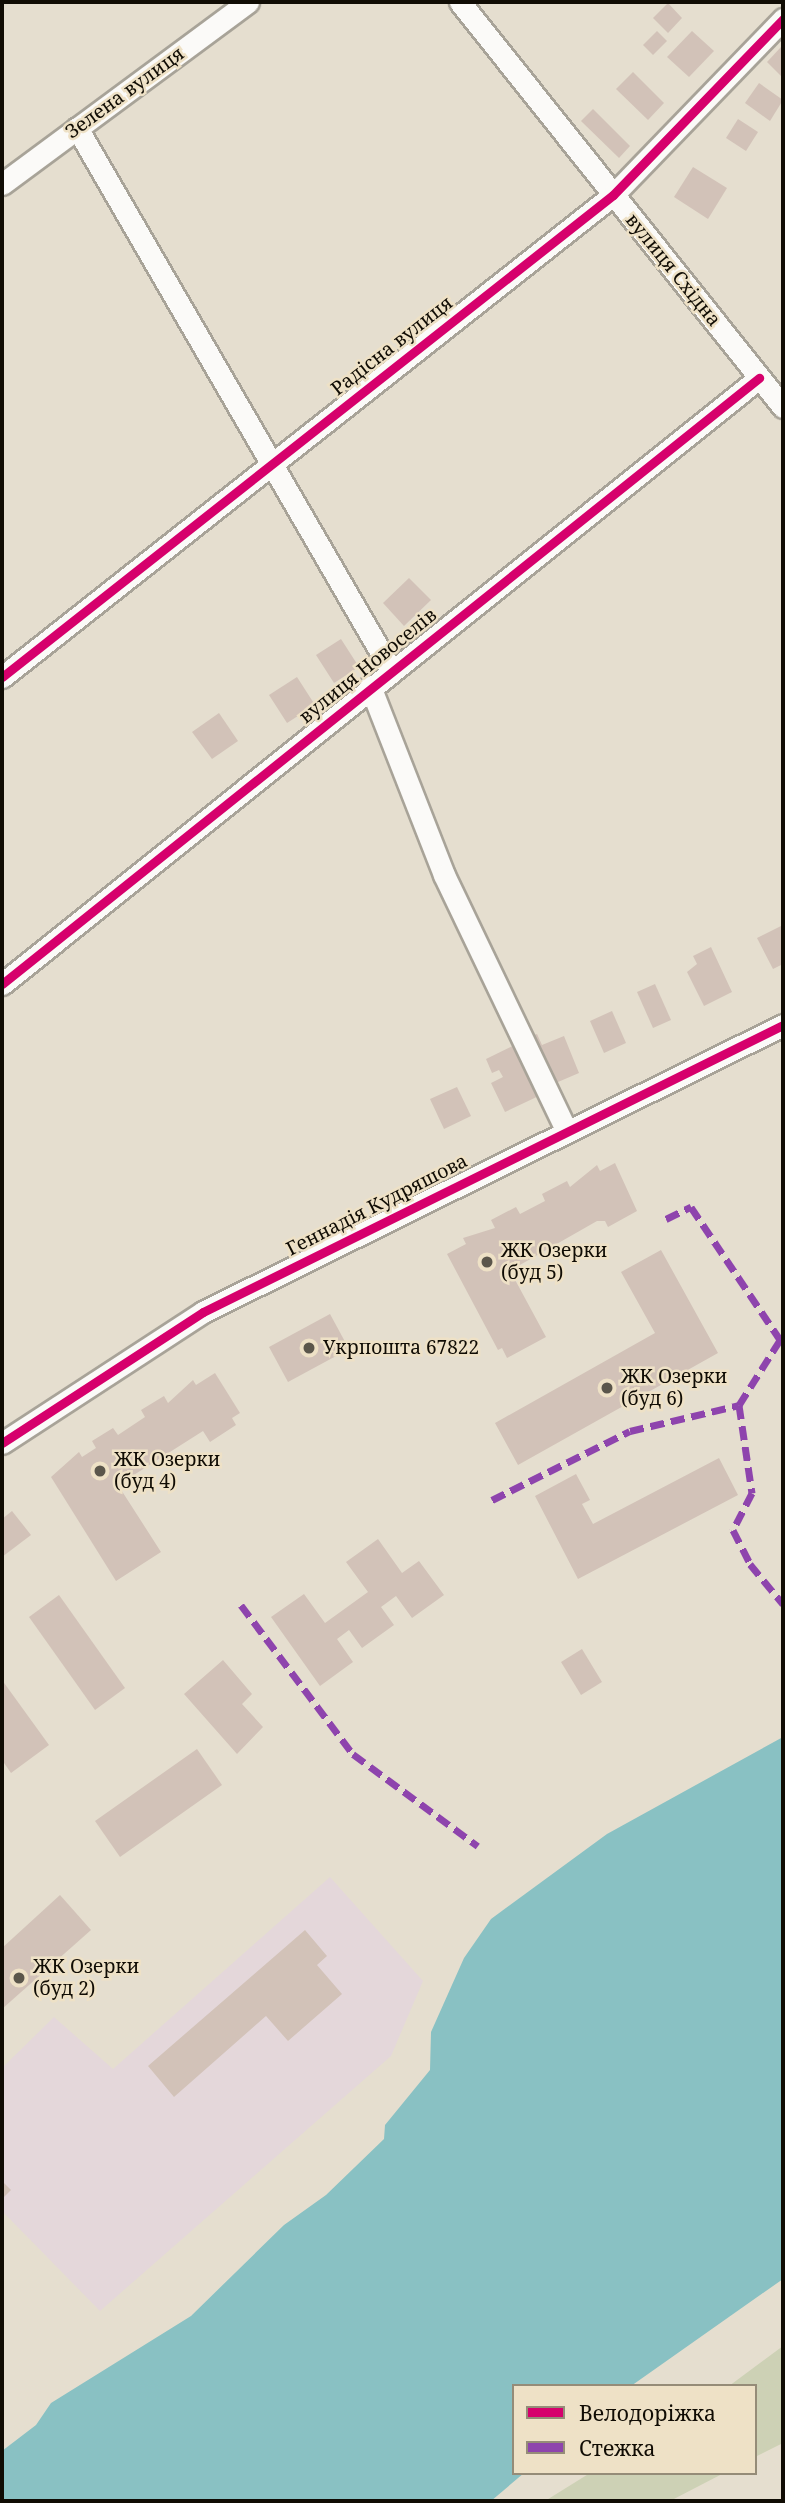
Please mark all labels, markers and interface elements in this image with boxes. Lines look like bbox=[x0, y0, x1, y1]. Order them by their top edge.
street label: Зелена вулиця bbox=[61, 42, 189, 144]
street label: вулиця Східна bbox=[621, 209, 725, 331]
street label: Радісна вулиця bbox=[327, 292, 457, 400]
street label: вулиця Новоселів bbox=[295, 604, 441, 728]
street label: Геннадія Кудряшова bbox=[283, 1149, 471, 1261]
place label: ЖК Озерки (буд 5) bbox=[501, 1240, 607, 1284]
marker: ЖК Озерки (буд 5) bbox=[479, 1254, 495, 1270]
place label: Укрпошта 67822 bbox=[323, 1337, 479, 1359]
marker: Укрпошта 67822 bbox=[301, 1340, 317, 1356]
place label: ЖК Озерки (буд 6) bbox=[621, 1366, 727, 1410]
marker: ЖК Озерки (буд 6) bbox=[599, 1380, 615, 1396]
place label: ЖК Озерки (буд 4) bbox=[114, 1449, 220, 1493]
marker: ЖК Озерки (буд 4) bbox=[92, 1463, 108, 1479]
place label: ЖК Озерки (буд 2) bbox=[33, 1956, 139, 2000]
marker: ЖК Озерки (буд 2) bbox=[11, 1970, 27, 1986]
legend bbox=[512, 2384, 757, 2475]
text: Велодоріжка bbox=[579, 2399, 716, 2427]
text: Стежка bbox=[579, 2434, 655, 2462]

